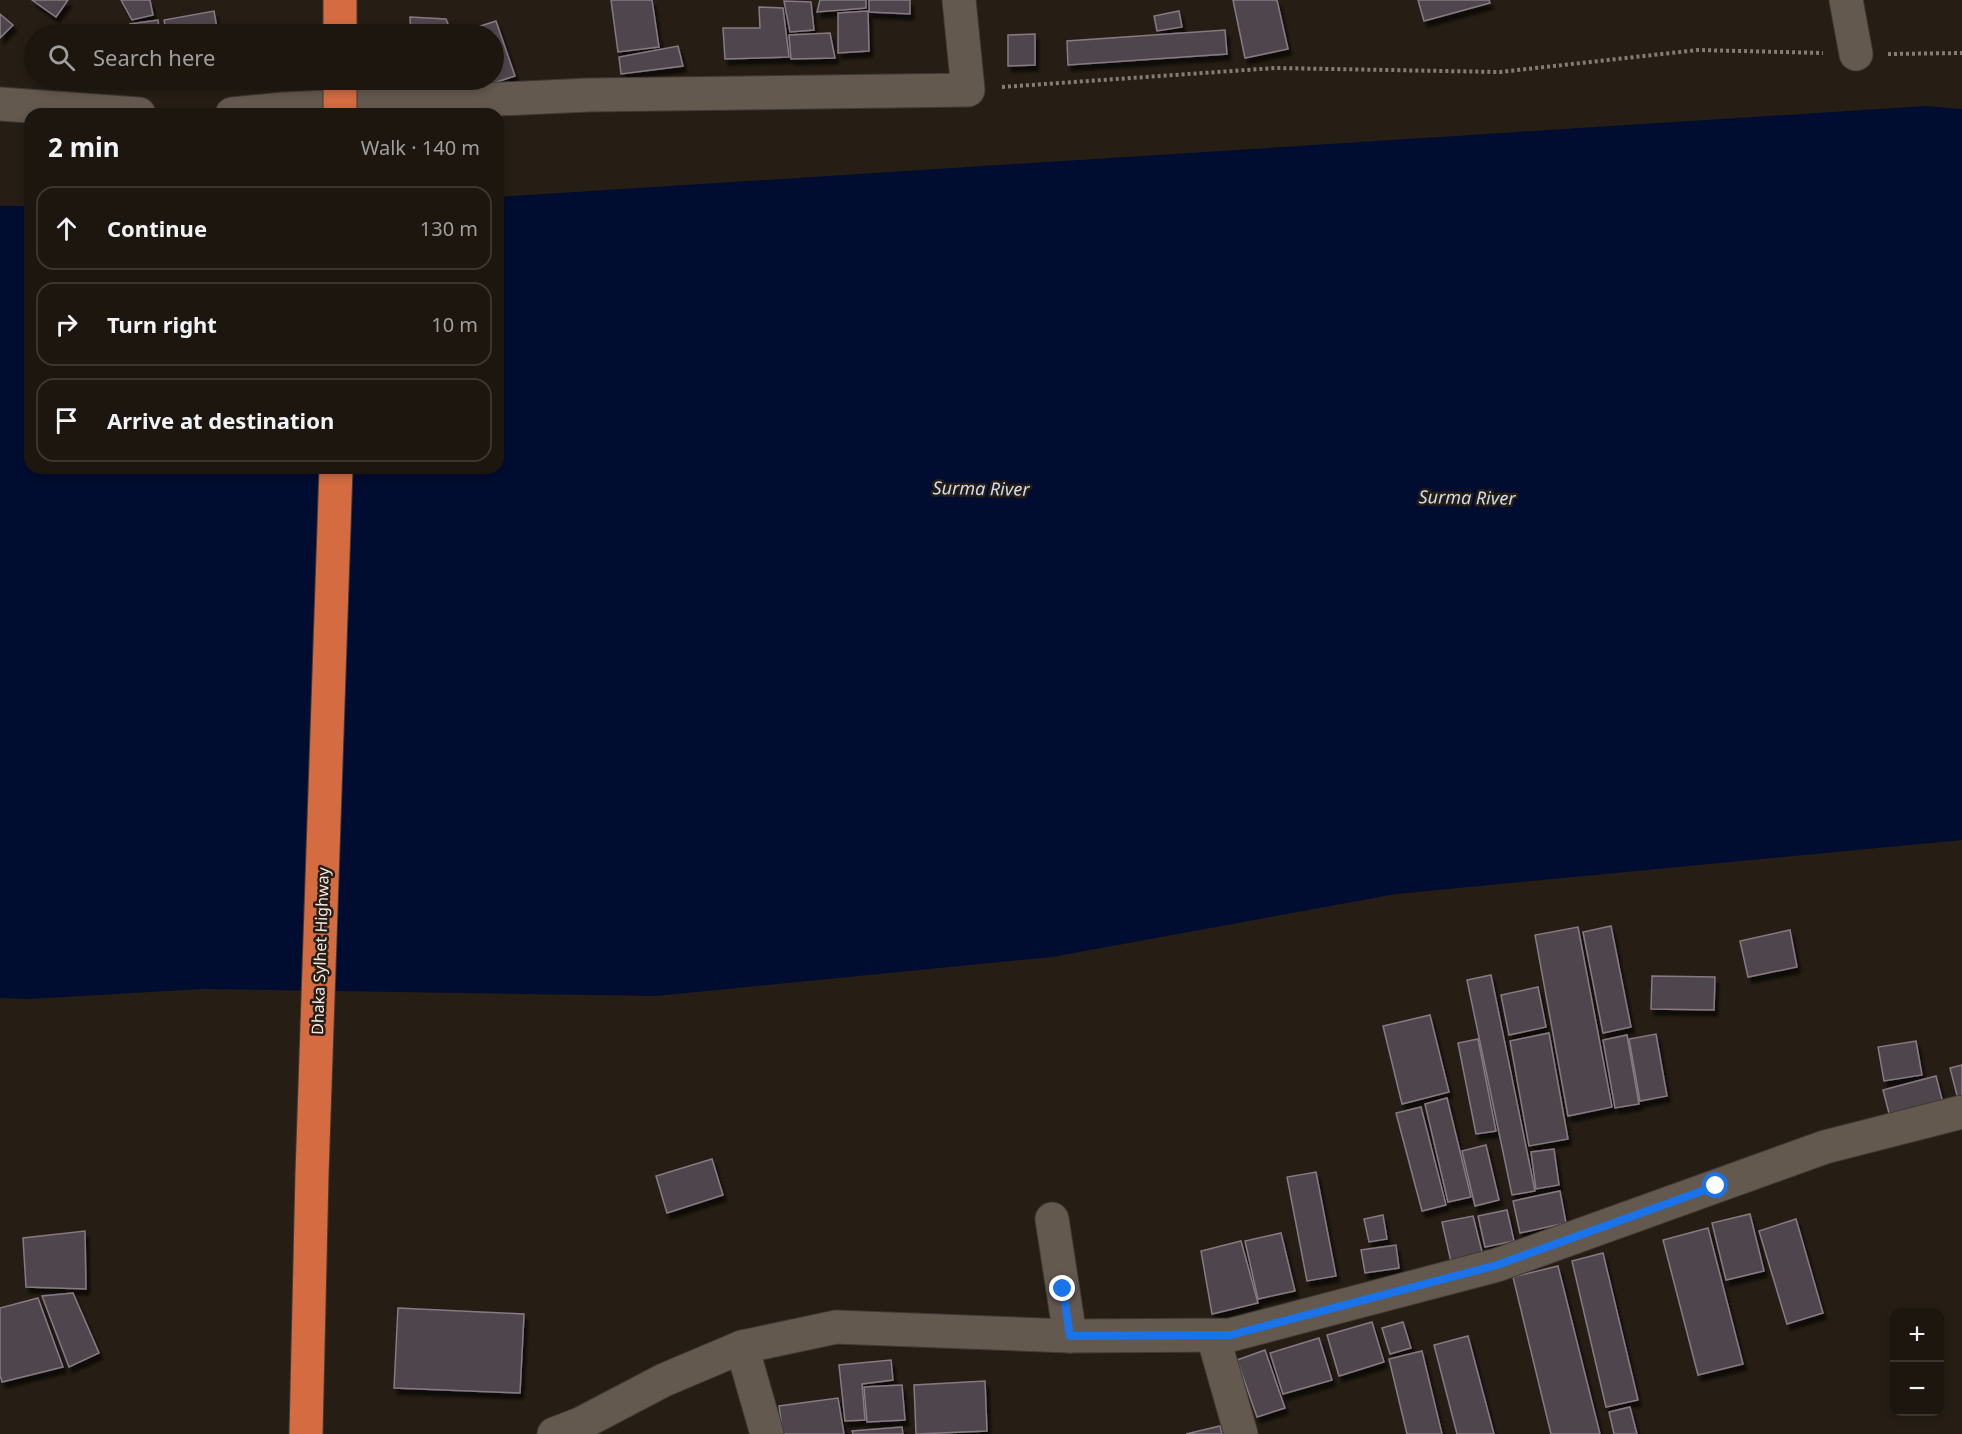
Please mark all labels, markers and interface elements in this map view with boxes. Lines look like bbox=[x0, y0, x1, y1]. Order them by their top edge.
search box bbox=[24, 24, 504, 90]
icon: search bbox=[45, 41, 78, 74]
text: Search here bbox=[93, 42, 215, 72]
text: 2 min bbox=[48, 129, 120, 165]
text: Walk · 140 m bbox=[361, 134, 480, 161]
icon: ahead bbox=[50, 212, 83, 245]
text: Continue bbox=[107, 213, 207, 243]
text: 130 m bbox=[420, 215, 478, 242]
icon: right bbox=[50, 308, 83, 341]
text: Turn right bbox=[107, 309, 217, 339]
text: 10 m bbox=[431, 311, 478, 338]
icon: arrive bbox=[50, 404, 83, 437]
text: Arrive at destination bbox=[107, 405, 334, 435]
water label: Surma River bbox=[932, 475, 1030, 501]
water label: Surma River bbox=[1418, 484, 1516, 510]
street label: Dhaka Sylhet Highway bbox=[306, 866, 334, 1035]
route start bbox=[1702, 1172, 1728, 1198]
route end bbox=[1049, 1275, 1075, 1301]
map controls bbox=[1890, 1308, 1944, 1416]
button: + bbox=[1890, 1308, 1944, 1362]
button: − bbox=[1890, 1362, 1944, 1416]

